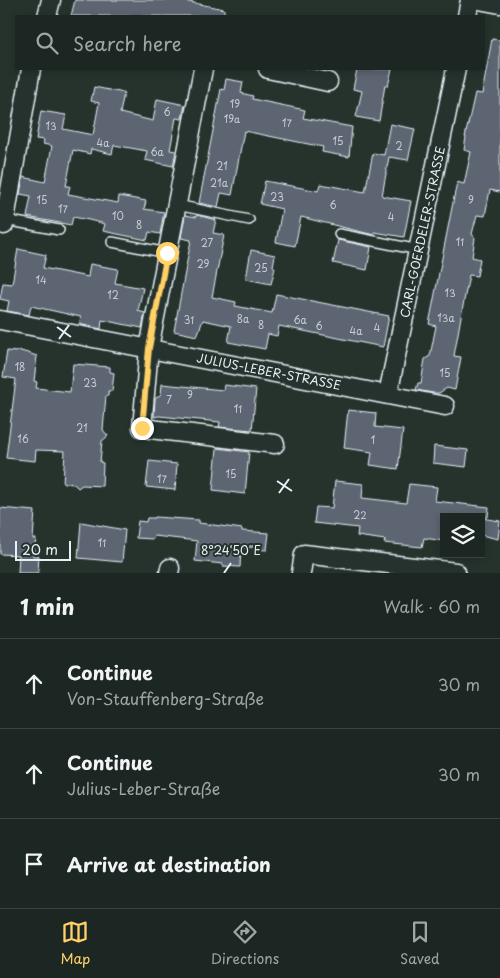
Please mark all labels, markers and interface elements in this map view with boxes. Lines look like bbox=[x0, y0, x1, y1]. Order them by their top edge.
search box bbox=[15, 15, 485, 70]
icon: search bbox=[33, 29, 61, 57]
text: Search here bbox=[73, 29, 182, 57]
house number: 19 bbox=[230, 96, 240, 111]
house number: 6 bbox=[163, 104, 171, 119]
house number: 19a bbox=[224, 111, 241, 126]
house number: 17 bbox=[282, 115, 293, 130]
house number: 13 bbox=[45, 118, 57, 133]
house number: 15 bbox=[333, 133, 343, 148]
house number: 4a bbox=[97, 135, 110, 150]
house number: 2 bbox=[395, 138, 403, 153]
house number: 6a bbox=[150, 144, 164, 159]
street label: CARL-GOERDELER-STRASSE bbox=[395, 144, 449, 319]
house number: 21 bbox=[216, 158, 228, 173]
house number: 21a bbox=[210, 175, 229, 190]
house number: 23 bbox=[270, 189, 284, 204]
house number: 15 bbox=[37, 192, 47, 207]
house number: 9 bbox=[468, 192, 474, 207]
house number: 6 bbox=[329, 197, 337, 212]
house number: 17 bbox=[58, 201, 69, 216]
house number: 10 bbox=[112, 208, 124, 223]
house number: 4 bbox=[388, 209, 395, 224]
house number: 8 bbox=[136, 217, 142, 232]
house number: 11 bbox=[456, 234, 464, 249]
house number: 27 bbox=[201, 235, 214, 250]
route start bbox=[156, 242, 179, 265]
house number: 29 bbox=[197, 256, 210, 271]
house number: 25 bbox=[254, 260, 268, 275]
house number: 14 bbox=[35, 272, 47, 287]
house number: 13 bbox=[444, 285, 456, 300]
house number: 12 bbox=[107, 287, 119, 302]
house number: 13a bbox=[437, 310, 455, 325]
house number: 8a bbox=[237, 311, 250, 326]
house number: 31 bbox=[184, 312, 194, 327]
house number: 6a bbox=[293, 312, 307, 327]
house number: 8 bbox=[258, 317, 264, 332]
house number: 6 bbox=[315, 318, 323, 333]
house number: 4 bbox=[374, 320, 381, 335]
house number: 4a bbox=[350, 323, 363, 338]
street label: JULIUS-LEBER-STRASSE bbox=[195, 348, 343, 394]
house number: 18 bbox=[15, 359, 25, 374]
house number: 15 bbox=[440, 365, 450, 380]
house number: 23 bbox=[83, 375, 97, 390]
house number: 9 bbox=[187, 387, 193, 402]
house number: 7 bbox=[166, 392, 172, 407]
house number: 11 bbox=[234, 401, 242, 416]
route end bbox=[131, 417, 154, 440]
house number: 21 bbox=[76, 420, 88, 435]
house number: 16 bbox=[17, 431, 29, 446]
house number: 1 bbox=[371, 432, 375, 447]
house number: 15 bbox=[226, 466, 236, 481]
house number: 17 bbox=[157, 471, 168, 486]
house number: 22 bbox=[353, 507, 367, 522]
map controls bbox=[440, 513, 485, 558]
button: layers bbox=[440, 513, 485, 558]
house number: 11 bbox=[98, 535, 106, 550]
scale bar bbox=[15, 538, 71, 561]
text: 20 m bbox=[22, 539, 58, 560]
text: 8°24'50"E bbox=[201, 541, 261, 559]
text: 1 min bbox=[20, 590, 74, 622]
text: Walk · 60 m bbox=[383, 594, 480, 618]
text: Continue bbox=[67, 658, 153, 686]
icon: ahead bbox=[20, 670, 48, 698]
text: 30 m bbox=[438, 672, 480, 696]
text: Von-Stauffenberg-Straße bbox=[67, 686, 264, 710]
text: Continue bbox=[67, 748, 153, 776]
icon: ahead bbox=[20, 760, 48, 788]
text: 30 m bbox=[438, 762, 480, 786]
text: Julius-Leber-Straße bbox=[67, 776, 220, 800]
icon: arrive bbox=[20, 850, 48, 878]
text: Arrive at destination bbox=[67, 850, 271, 878]
tab: Map bbox=[60, 918, 90, 969]
tab: Directions bbox=[211, 918, 279, 969]
tab: Saved bbox=[400, 918, 440, 969]

